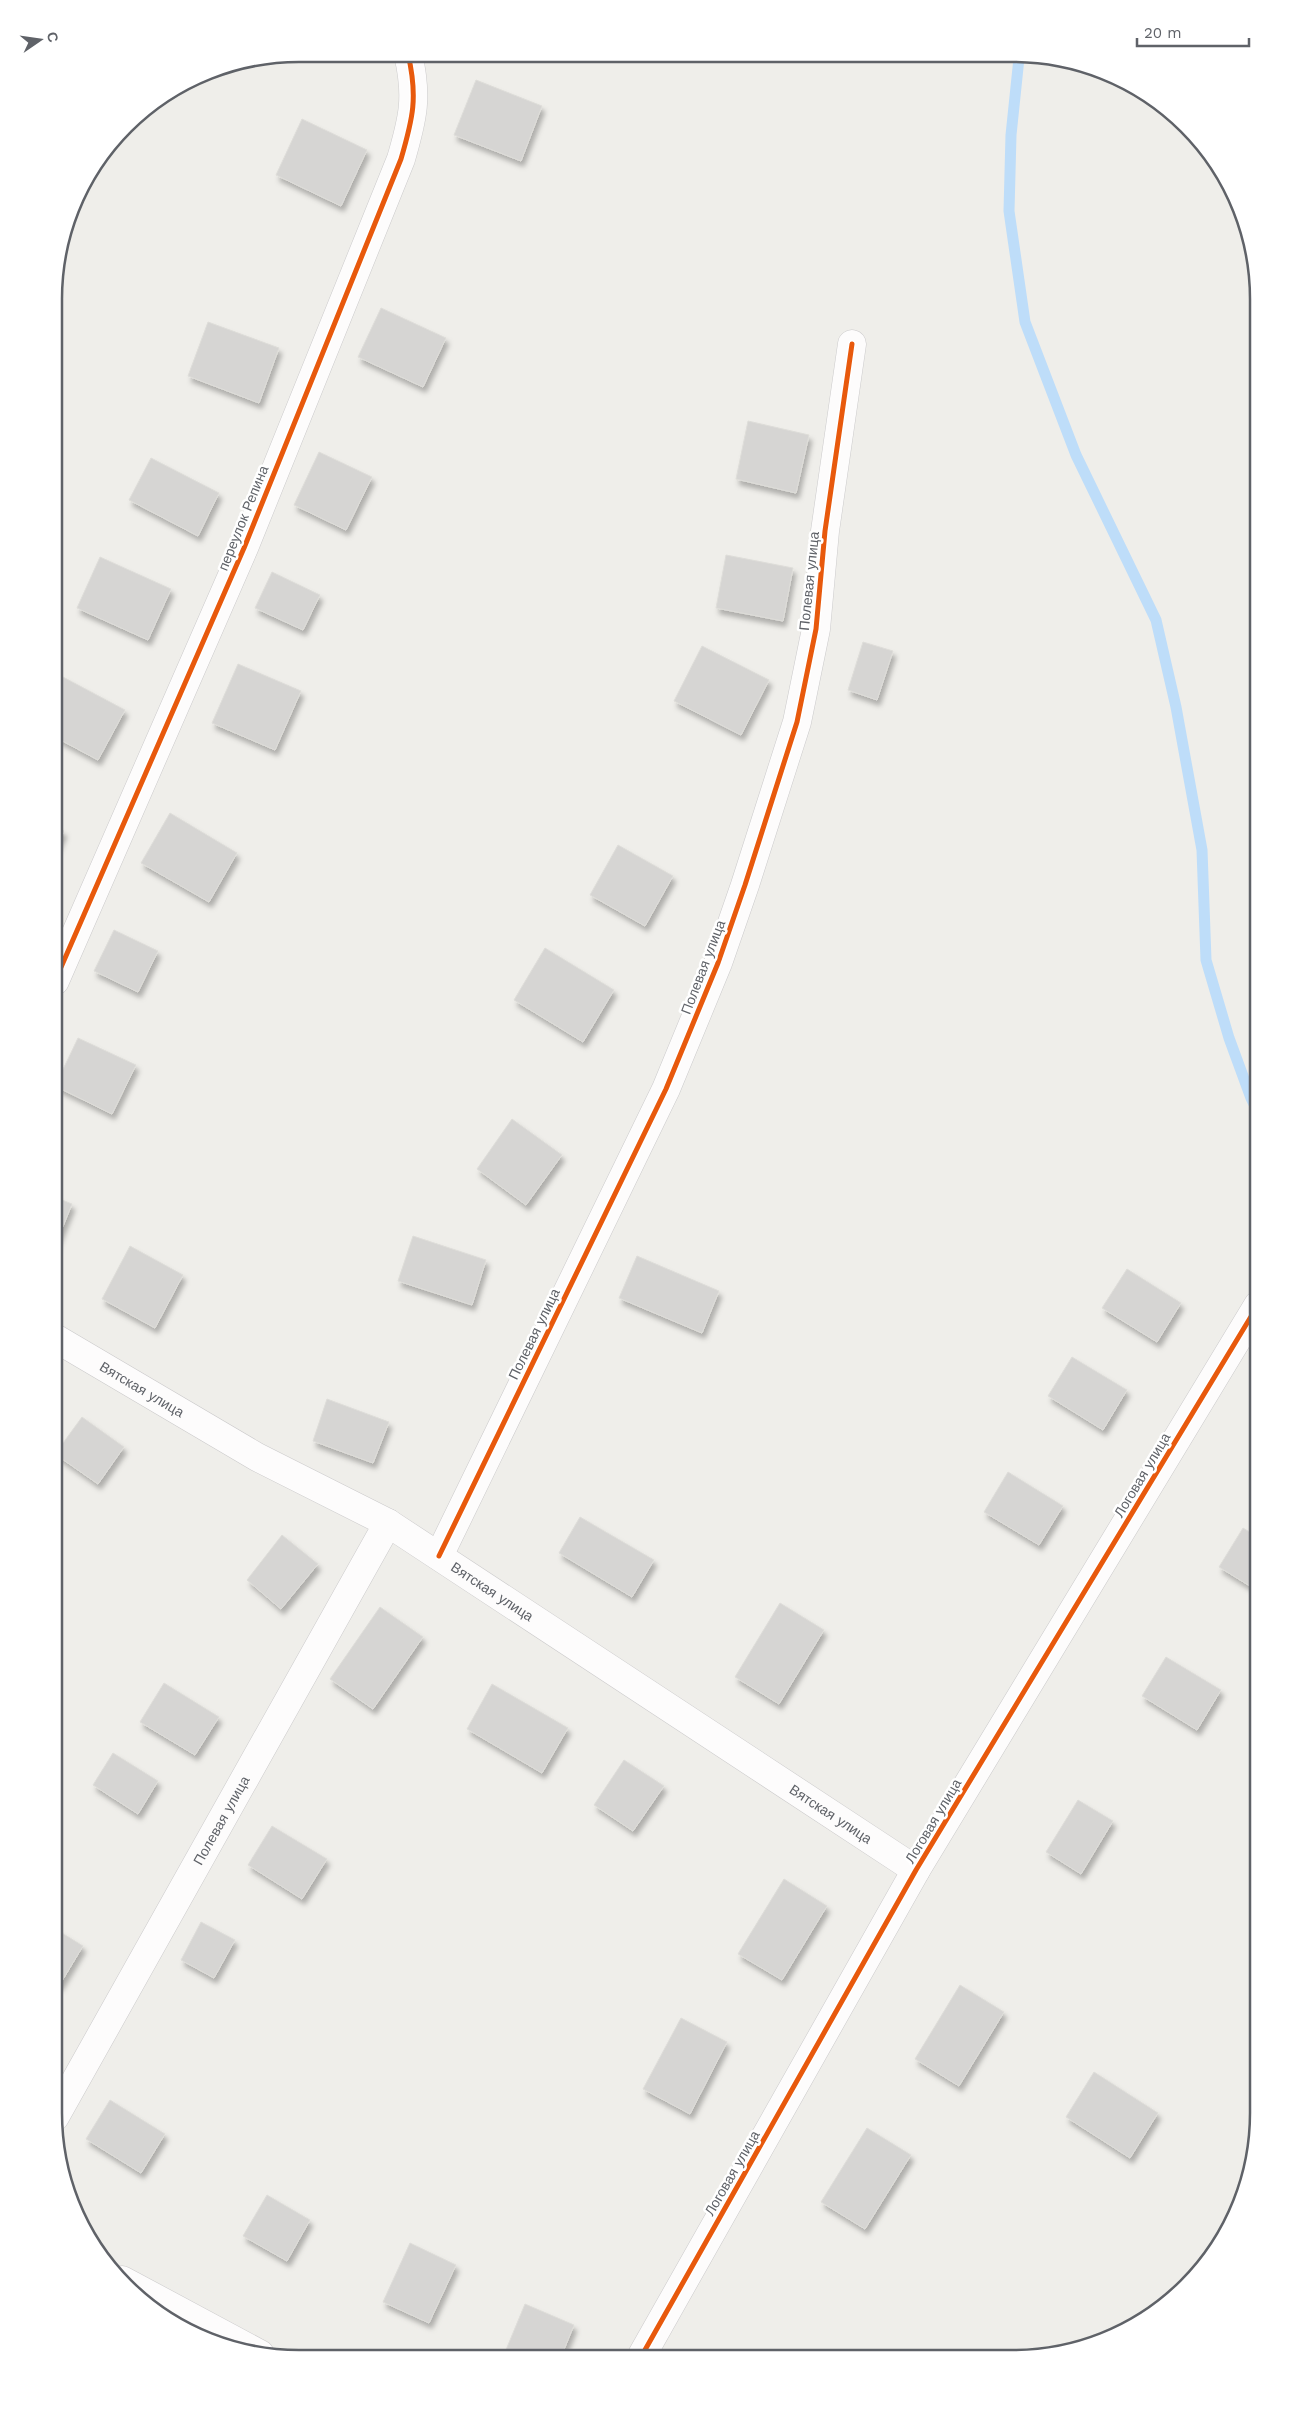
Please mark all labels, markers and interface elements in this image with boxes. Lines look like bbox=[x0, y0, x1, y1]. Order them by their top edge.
north arrow bbox=[15, 15, 65, 65]
scale bar bbox=[1137, 15, 1250, 47]
text: 20 m bbox=[1144, 24, 1182, 42]
text: С bbox=[44, 30, 62, 44]
street label: переулок Репина bbox=[215, 463, 271, 573]
street label: Полевая улица bbox=[796, 531, 822, 631]
street label: Полевая улица bbox=[678, 918, 728, 1016]
street label: Полевая улица bbox=[505, 1286, 563, 1382]
street label: Вятская улица bbox=[97, 1358, 187, 1420]
street label: Логовая улица bbox=[1111, 1430, 1174, 1520]
street label: Вятская улица bbox=[448, 1559, 537, 1625]
street label: Полевая улица bbox=[190, 1773, 253, 1868]
street label: Логовая улица bbox=[902, 1776, 965, 1866]
street label: Вятская улица bbox=[787, 1781, 875, 1847]
street label: Логовая улица bbox=[701, 2127, 763, 2218]

